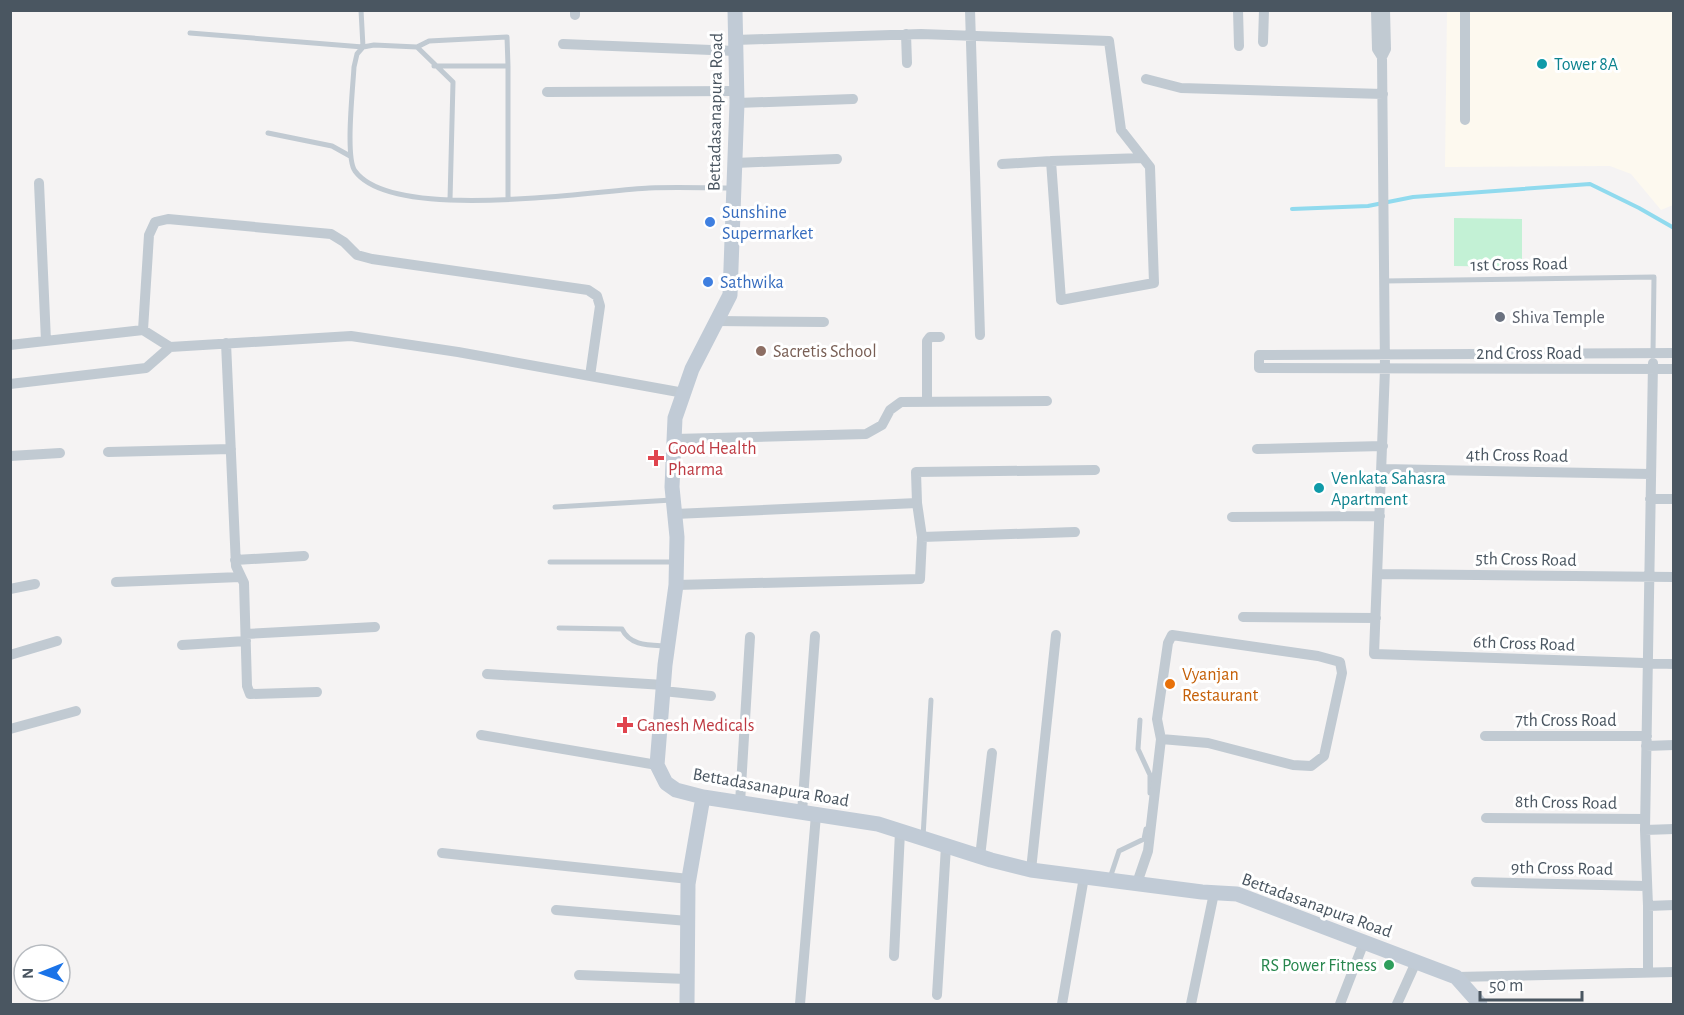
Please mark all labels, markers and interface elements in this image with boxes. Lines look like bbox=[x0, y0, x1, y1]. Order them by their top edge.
street label: Bettadasanapura Road bbox=[706, 33, 726, 191]
place label: Tower 8A bbox=[1554, 56, 1619, 74]
marker: Tower 8A bbox=[1535, 57, 1549, 71]
place label: Sunshine Supermarket bbox=[722, 204, 814, 243]
marker: Sunshine Supermarket bbox=[703, 215, 717, 229]
street label: 1st Cross Road bbox=[1470, 255, 1568, 275]
place label: Sathwika bbox=[720, 274, 784, 292]
marker: Sathwika bbox=[701, 275, 715, 289]
place label: Shiva Temple bbox=[1512, 309, 1605, 327]
marker: Shiva Temple bbox=[1493, 310, 1507, 324]
place label: Sacretis School bbox=[773, 343, 877, 361]
marker: Sacretis School bbox=[754, 344, 768, 358]
street label: 2nd Cross Road bbox=[1476, 345, 1582, 363]
place label: Good Health Pharma bbox=[668, 440, 757, 479]
street label: 4th Cross Road bbox=[1466, 446, 1568, 466]
marker: Good Health Pharma bbox=[649, 451, 663, 465]
place label: Venkata Sahasra Apartment bbox=[1331, 470, 1446, 509]
marker: Venkata Sahasra Apartment bbox=[1312, 481, 1326, 495]
street label: 5th Cross Road bbox=[1475, 550, 1577, 570]
street label: 6th Cross Road bbox=[1473, 633, 1575, 655]
place label: Vyanjan Restaurant bbox=[1182, 666, 1258, 705]
marker: Vyanjan Restaurant bbox=[1163, 677, 1177, 691]
street label: 7th Cross Road bbox=[1515, 712, 1617, 730]
place label: Ganesh Medicals bbox=[637, 717, 754, 735]
marker: Ganesh Medicals bbox=[618, 718, 632, 732]
street label: Bettadasanapura Road bbox=[691, 765, 850, 811]
street label: 8th Cross Road bbox=[1515, 793, 1617, 813]
street label: 9th Cross Road bbox=[1511, 859, 1613, 879]
street label: Bettadasanapura Road bbox=[1239, 870, 1394, 942]
north arrow bbox=[12, 943, 72, 1003]
place label: RS Power Fitness bbox=[1261, 957, 1377, 975]
marker: RS Power Fitness bbox=[1382, 958, 1396, 972]
scale bar bbox=[1480, 964, 1582, 1002]
text: N bbox=[20, 968, 36, 979]
text: 50 m bbox=[1489, 977, 1523, 995]

